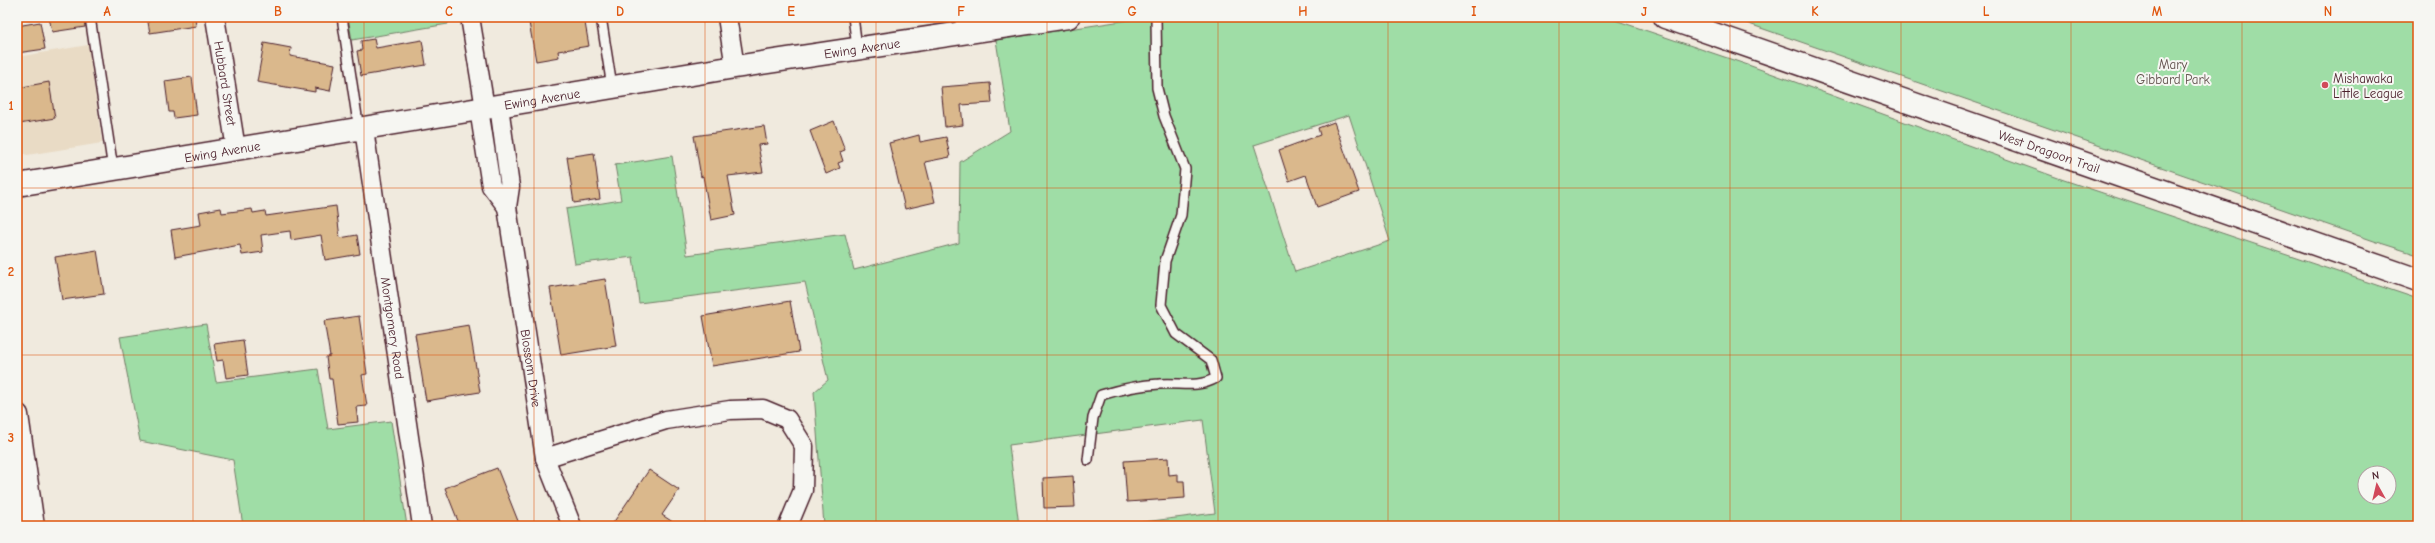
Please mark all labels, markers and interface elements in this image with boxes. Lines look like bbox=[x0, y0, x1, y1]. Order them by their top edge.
text: A bbox=[103, 4, 111, 19]
text: B bbox=[274, 4, 282, 19]
text: C bbox=[445, 4, 453, 19]
text: D bbox=[616, 4, 624, 19]
text: E bbox=[787, 4, 795, 19]
text: F bbox=[957, 4, 965, 19]
text: G bbox=[1127, 4, 1137, 19]
text: H bbox=[1298, 4, 1308, 19]
text: I bbox=[1471, 4, 1477, 19]
text: J bbox=[1641, 4, 1647, 19]
text: K bbox=[1811, 4, 1819, 19]
text: L bbox=[1983, 4, 1990, 19]
text: M bbox=[2152, 4, 2163, 19]
text: N bbox=[2324, 4, 2332, 19]
street label: Ewing Avenue bbox=[823, 35, 901, 61]
street label: Hubbard Street bbox=[211, 40, 240, 128]
park label: Mary Gibbard Park bbox=[2136, 57, 2211, 87]
place label: Mishawaka Little League bbox=[2333, 71, 2404, 101]
marker: Mishawaka Little League bbox=[2320, 80, 2330, 90]
street label: Ewing Avenue bbox=[503, 85, 581, 112]
text: 1 bbox=[8, 98, 14, 113]
street label: West Dragoon Trail bbox=[1996, 127, 2102, 176]
street label: Ewing Avenue bbox=[183, 138, 262, 165]
text: 2 bbox=[8, 264, 14, 279]
street label: Montgomery Road bbox=[378, 276, 408, 380]
street label: Blossom Drive bbox=[518, 328, 545, 409]
text: 3 bbox=[8, 430, 14, 445]
north arrow bbox=[2357, 465, 2397, 505]
text: N bbox=[2371, 469, 2380, 483]

